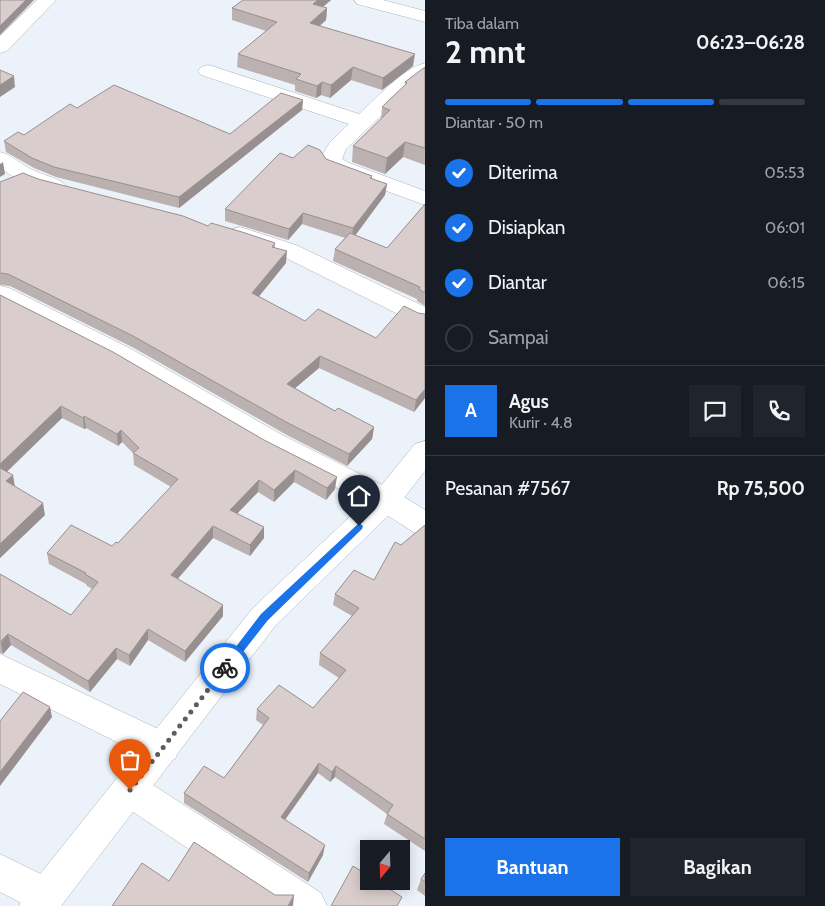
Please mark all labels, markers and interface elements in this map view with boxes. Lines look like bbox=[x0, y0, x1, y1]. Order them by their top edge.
text: Tiba dalam bbox=[445, 14, 519, 33]
text: 06:23–06:28 bbox=[696, 31, 805, 54]
text: 2 mnt bbox=[445, 32, 525, 71]
text: Diantar · 50 m bbox=[445, 113, 543, 132]
icon: check bbox=[445, 159, 473, 187]
text: Diterima bbox=[488, 161, 558, 184]
text: 05:53 bbox=[765, 163, 805, 182]
icon: check bbox=[445, 214, 473, 242]
text: Disiapkan bbox=[488, 216, 565, 239]
text: 06:01 bbox=[765, 218, 805, 237]
icon: check bbox=[445, 269, 473, 297]
text: Diantar bbox=[488, 271, 547, 294]
text: 06:15 bbox=[768, 273, 805, 292]
text: Sampai bbox=[488, 326, 549, 349]
button: chat bbox=[689, 385, 741, 437]
button: phone bbox=[753, 385, 805, 437]
text: Agus bbox=[509, 390, 549, 413]
text: A bbox=[465, 399, 477, 422]
text: Kurir · 4.8 bbox=[509, 413, 573, 432]
pin bbox=[338, 475, 380, 526]
text: Pesanan #7567 bbox=[445, 477, 570, 500]
text: Rp 75,500 bbox=[717, 477, 805, 500]
icon: home bbox=[345, 482, 373, 510]
courier bbox=[200, 643, 250, 693]
icon: bike bbox=[211, 654, 239, 682]
pin bbox=[109, 739, 151, 790]
icon: bag bbox=[116, 746, 144, 774]
button: Bantuan bbox=[445, 838, 620, 896]
button: Bagikan bbox=[630, 838, 805, 896]
north arrow bbox=[360, 840, 410, 890]
map controls bbox=[360, 840, 410, 890]

